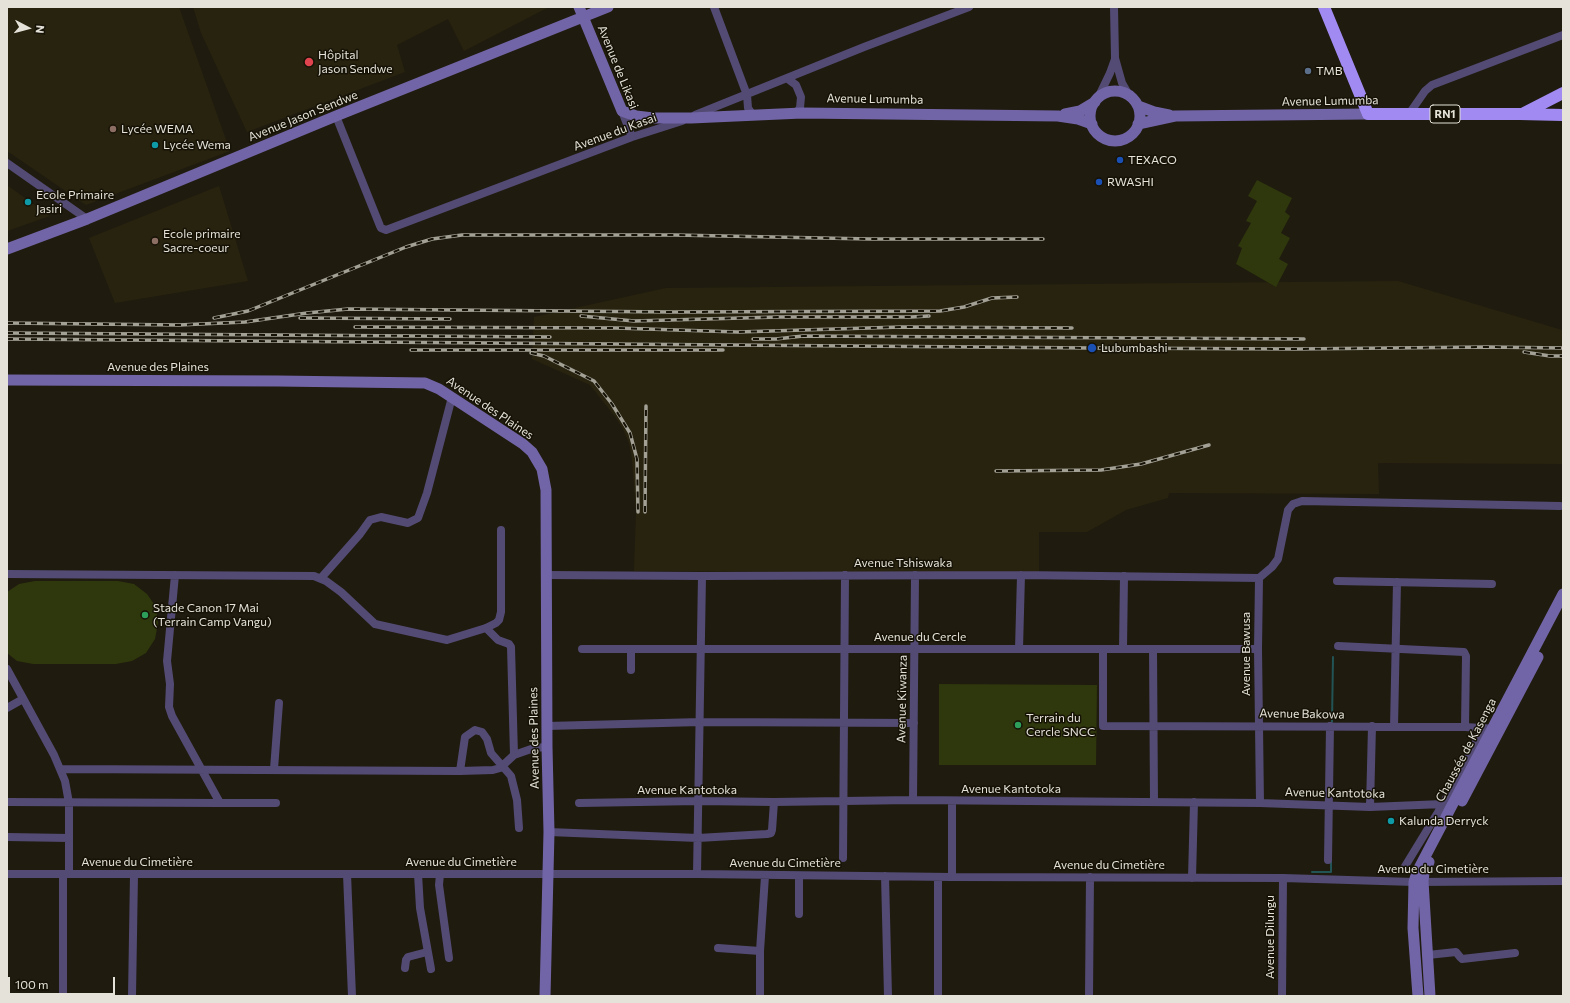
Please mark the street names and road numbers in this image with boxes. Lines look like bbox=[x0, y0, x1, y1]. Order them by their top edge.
street label: Avenue de Likasi bbox=[595, 23, 641, 111]
street label: Avenue Jason Sendwe bbox=[246, 87, 360, 145]
street label: Avenue Lumumba bbox=[826, 91, 924, 107]
street label: Avenue Lumumba bbox=[1281, 93, 1379, 109]
road number: RN1 bbox=[1430, 105, 1460, 123]
street label: Avenue du Kasai bbox=[571, 110, 659, 154]
street label: Avenue des Plaines bbox=[107, 360, 209, 374]
street label: Avenue des Plaines bbox=[444, 374, 536, 442]
street label: Avenue Tshiswaka bbox=[854, 556, 952, 570]
street label: Avenue Bawusa bbox=[1239, 612, 1253, 696]
street label: Avenue du Cercle bbox=[874, 630, 966, 644]
street label: Avenue Kiwanza bbox=[894, 655, 910, 743]
street label: Avenue des Plaines bbox=[526, 687, 542, 789]
street label: Chaussée de Kasenga bbox=[1433, 696, 1499, 804]
street label: Avenue Bakowa bbox=[1259, 706, 1345, 722]
street label: Avenue Kantotoka bbox=[961, 782, 1061, 796]
street label: Avenue Kantotoka bbox=[637, 783, 737, 797]
street label: Avenue Kantotoka bbox=[1285, 785, 1385, 801]
street label: Avenue du Cimetière bbox=[81, 855, 193, 869]
street label: Avenue du Cimetière bbox=[405, 855, 517, 869]
street label: Avenue du Cimetière bbox=[729, 856, 841, 870]
street label: Avenue du Cimetière bbox=[1053, 858, 1165, 872]
street label: Avenue du Cimetière bbox=[1377, 862, 1489, 876]
street label: Avenue Dilungu bbox=[1263, 895, 1277, 979]

